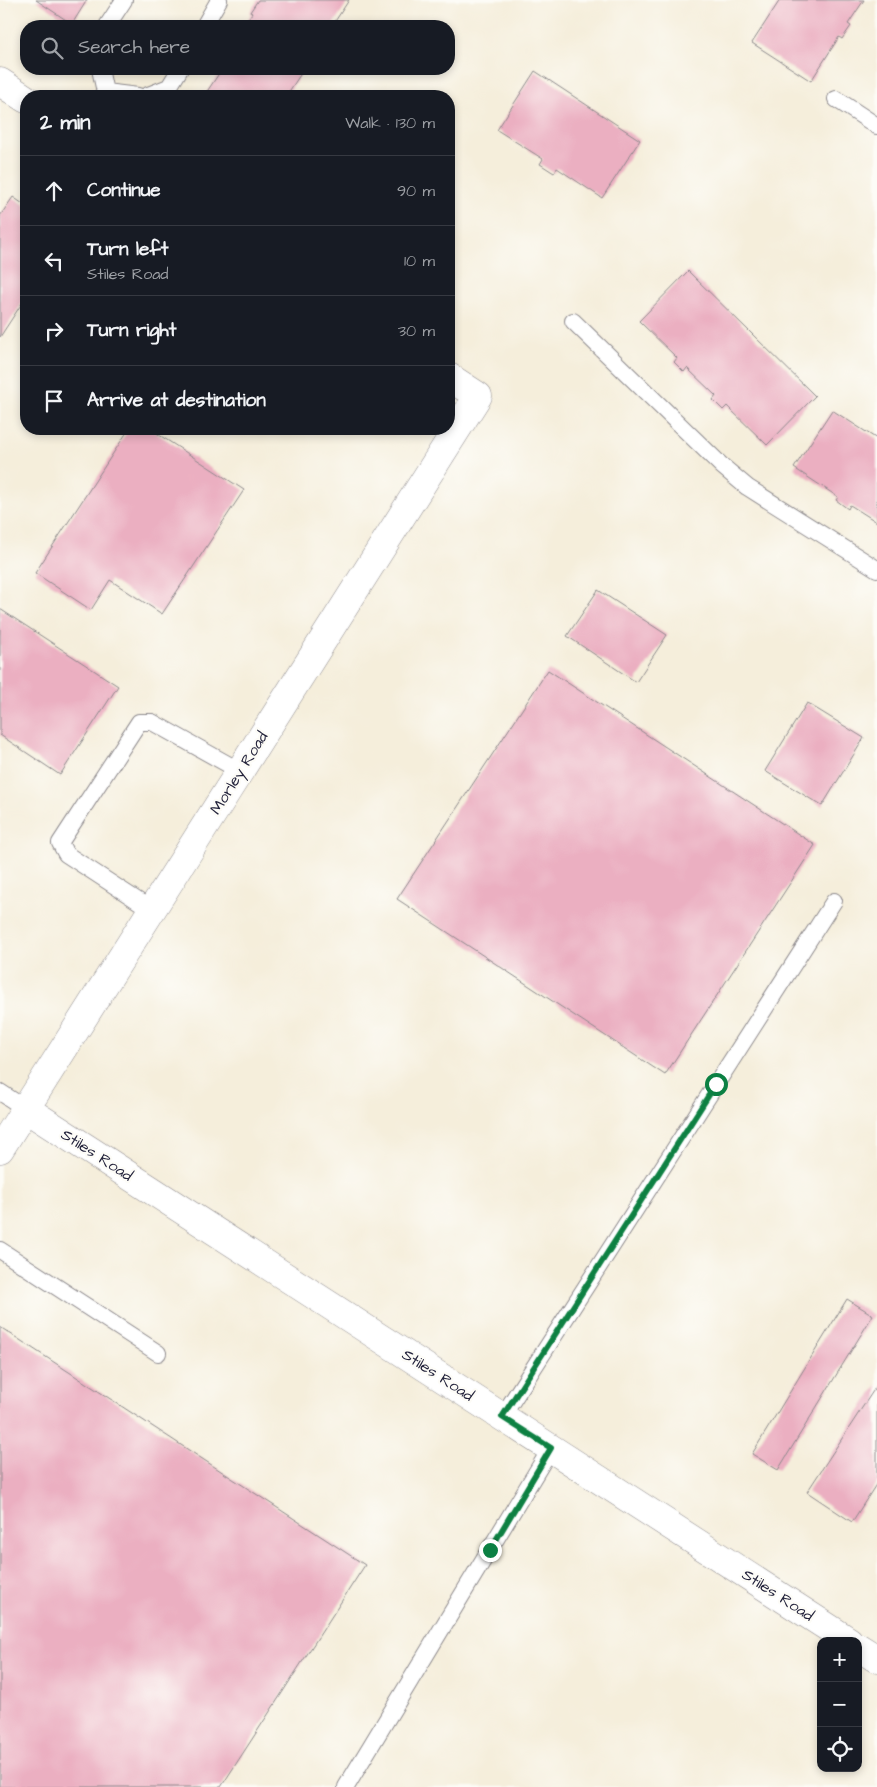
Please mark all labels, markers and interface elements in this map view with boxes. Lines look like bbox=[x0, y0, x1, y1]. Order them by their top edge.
search box bbox=[20, 20, 455, 75]
icon: search bbox=[38, 34, 66, 62]
text: Search here bbox=[78, 34, 190, 61]
text: 2 min bbox=[40, 108, 90, 137]
text: Walk · 130 m bbox=[345, 112, 435, 134]
icon: ahead bbox=[40, 177, 68, 205]
text: Continue bbox=[87, 177, 161, 204]
text: 90 m bbox=[397, 180, 435, 202]
text: Turn left bbox=[87, 236, 168, 263]
icon: left bbox=[40, 247, 68, 275]
text: 10 m bbox=[404, 250, 435, 272]
text: Stiles Road bbox=[87, 263, 169, 285]
icon: right bbox=[40, 317, 68, 345]
text: Turn right bbox=[87, 317, 176, 344]
text: 30 m bbox=[398, 320, 435, 342]
icon: arrive bbox=[40, 387, 68, 415]
text: Arrive at destination bbox=[87, 387, 266, 414]
street label: Morley Road bbox=[205, 727, 274, 819]
route start bbox=[705, 1073, 728, 1096]
street label: Stiles Road bbox=[57, 1124, 137, 1186]
street label: Stiles Road bbox=[398, 1344, 478, 1406]
route end bbox=[479, 1539, 502, 1562]
street label: Stiles Road bbox=[738, 1564, 818, 1626]
map controls bbox=[817, 1637, 862, 1772]
button: + bbox=[817, 1637, 862, 1682]
button: − bbox=[817, 1682, 862, 1727]
button: locate bbox=[817, 1727, 862, 1772]

